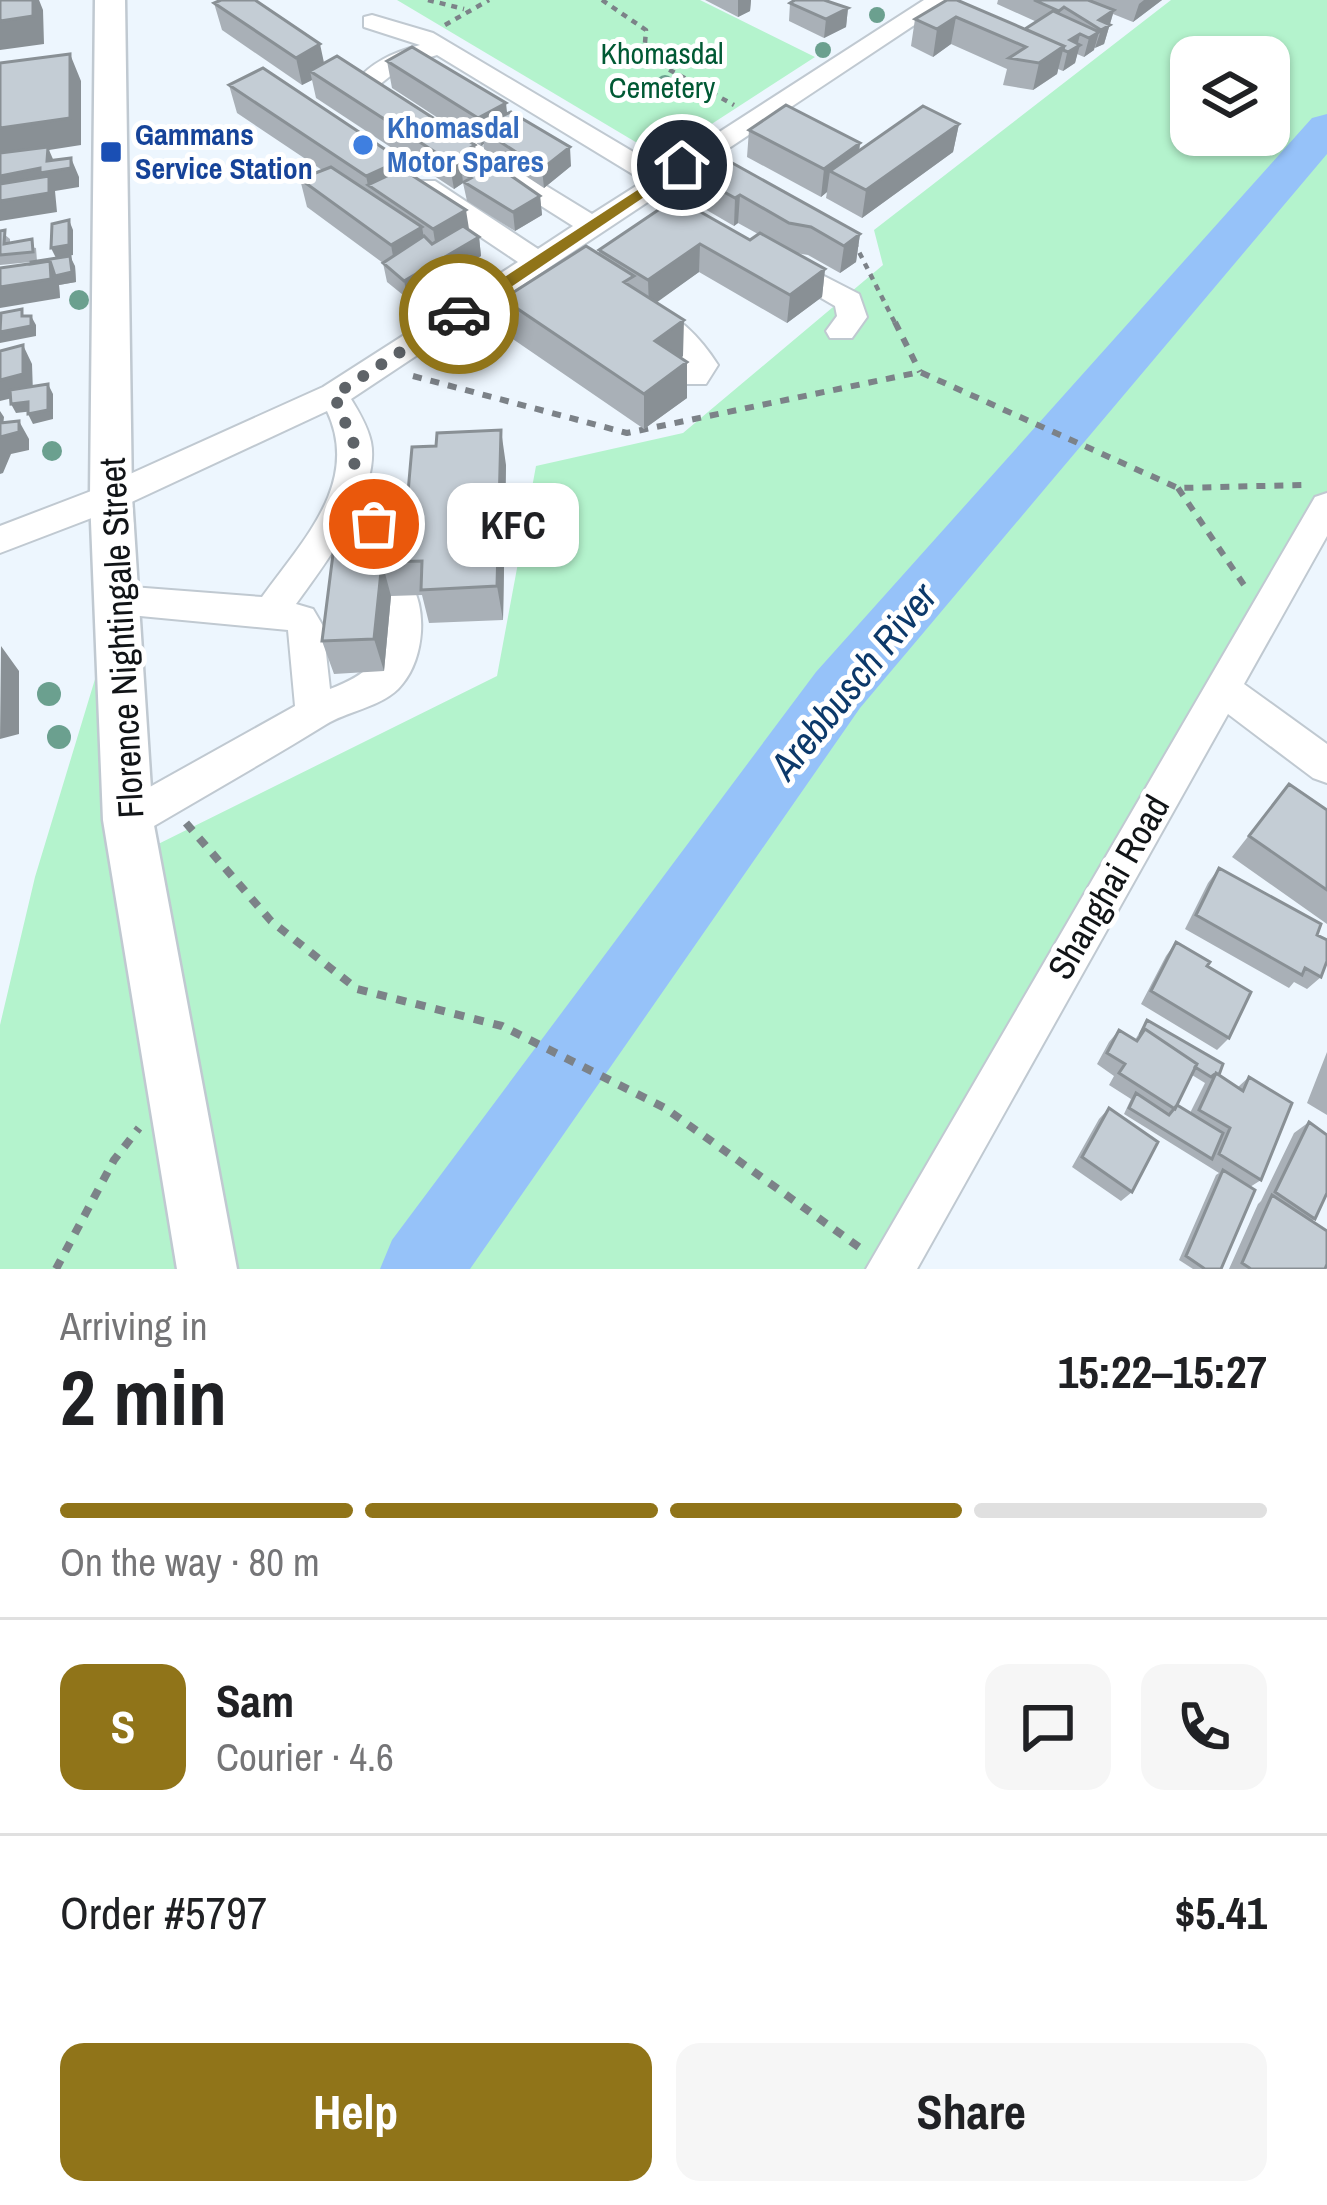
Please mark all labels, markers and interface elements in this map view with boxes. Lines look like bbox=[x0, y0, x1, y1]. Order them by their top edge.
park label: Khomasdal Cemetery bbox=[600, 33, 724, 107]
map controls bbox=[1170, 36, 1290, 156]
button: layers bbox=[1170, 36, 1290, 156]
place label: Khomasdal Motor Spares bbox=[387, 107, 544, 181]
place label: Gammans Service Station bbox=[135, 114, 313, 188]
pin bbox=[631, 114, 733, 216]
marker: Khomasdal Motor Spares bbox=[350, 132, 376, 158]
icon: home bbox=[649, 132, 715, 198]
marker: Gammans Service Station bbox=[98, 139, 124, 165]
courier bbox=[399, 254, 519, 374]
icon: car bbox=[426, 281, 492, 347]
street label: Florence Nightingale Street bbox=[88, 456, 154, 820]
pin bbox=[323, 473, 425, 575]
callout: KFC bbox=[446, 482, 578, 566]
icon: bag bbox=[341, 491, 407, 557]
text: KFC bbox=[480, 499, 546, 551]
water label: Arebbusch River bbox=[757, 571, 949, 791]
street label: Shanghai Road bbox=[1036, 786, 1180, 988]
text: Arriving in bbox=[60, 1300, 208, 1352]
text: 15:22–15:27 bbox=[1058, 1341, 1267, 1402]
text: 2 min bbox=[60, 1344, 227, 1449]
text: On the way · 80 m bbox=[60, 1536, 320, 1588]
button: chat bbox=[985, 1664, 1111, 1790]
button: phone bbox=[1141, 1664, 1267, 1790]
text: Sam bbox=[216, 1670, 294, 1731]
text: S bbox=[111, 1696, 135, 1757]
text: Courier · 4.6 bbox=[216, 1731, 394, 1783]
text: Order #5797 bbox=[60, 1882, 267, 1943]
text: $5.41 bbox=[1175, 1882, 1267, 1943]
button: Help bbox=[60, 2043, 652, 2181]
button: Share bbox=[676, 2043, 1267, 2181]

